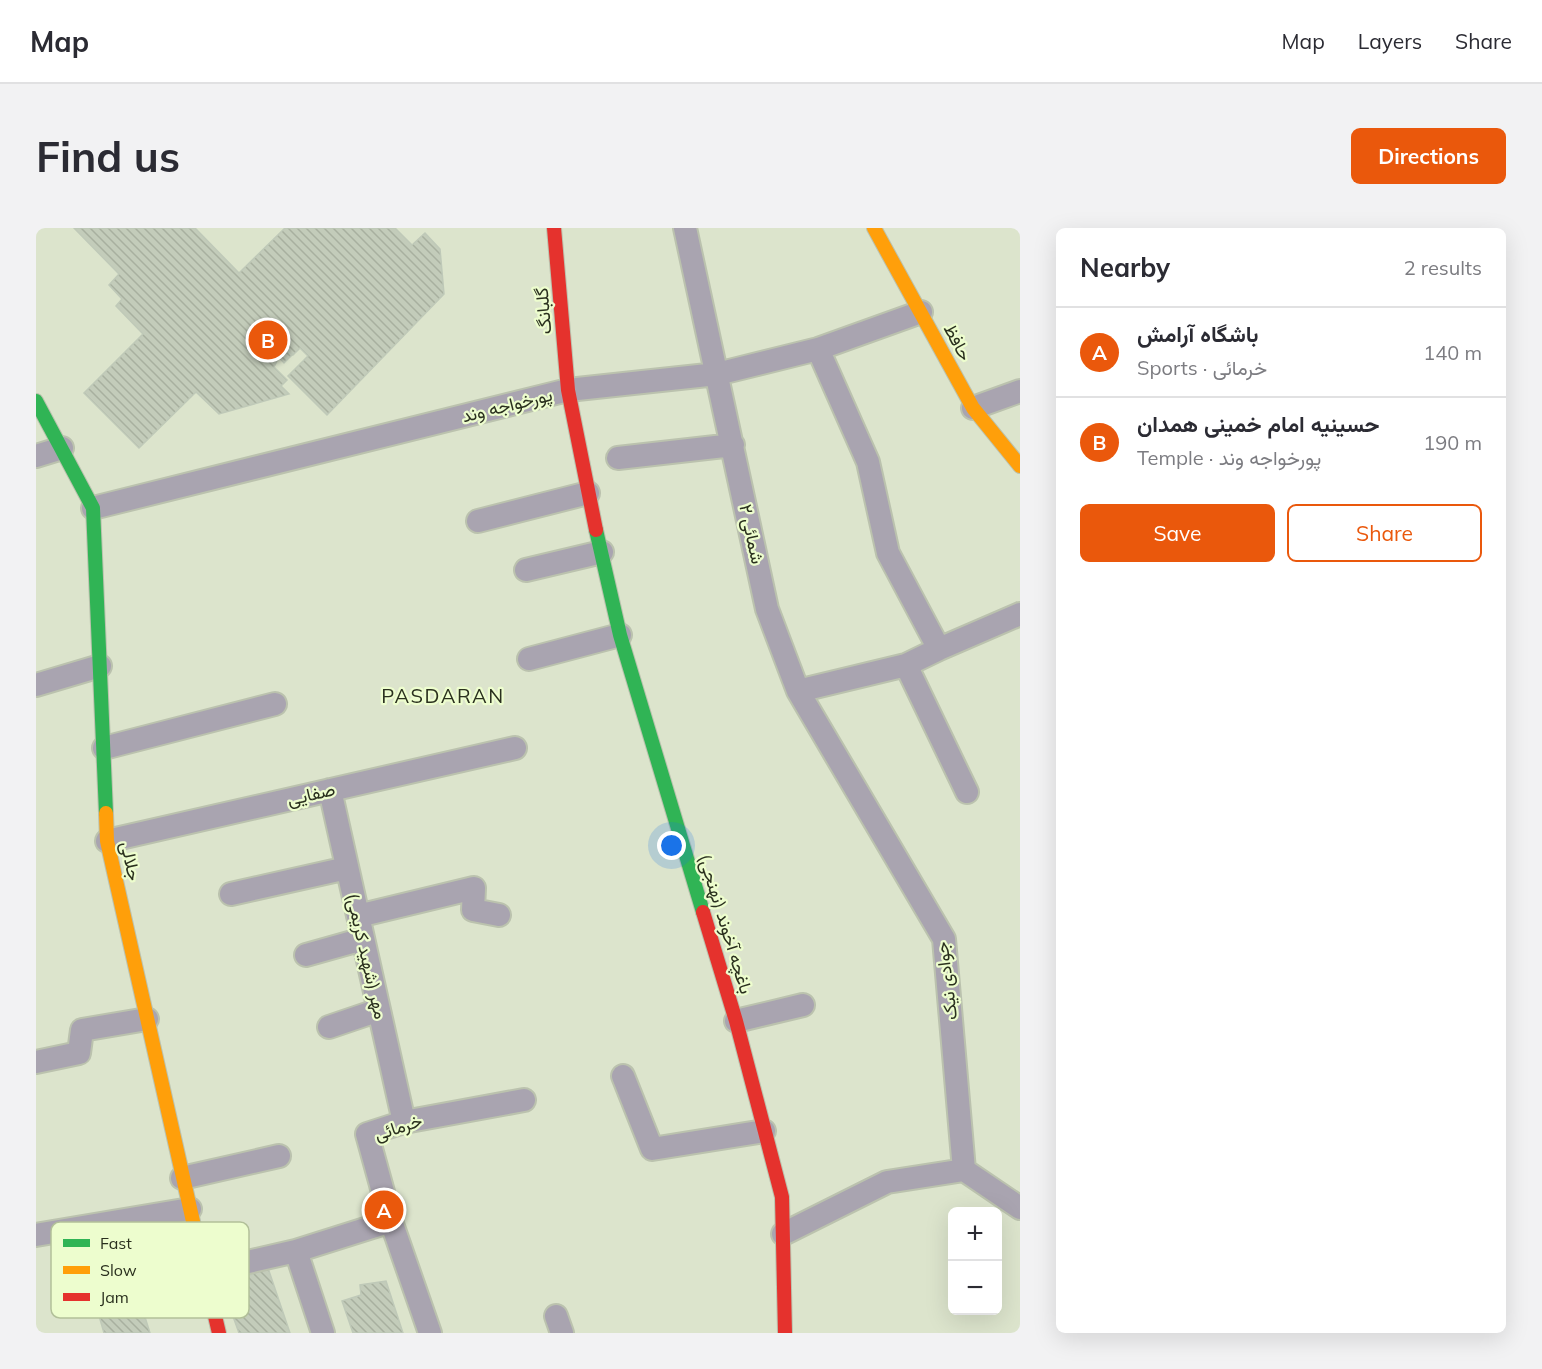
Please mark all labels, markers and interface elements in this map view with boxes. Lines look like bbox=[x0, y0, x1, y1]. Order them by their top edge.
text: Map bbox=[30, 24, 89, 59]
text: Map bbox=[1282, 28, 1325, 54]
text: Layers bbox=[1358, 28, 1422, 54]
text: Share bbox=[1455, 28, 1512, 54]
button: Directions bbox=[1351, 128, 1506, 184]
text: Find us bbox=[36, 130, 180, 183]
text: Nearby bbox=[1080, 251, 1170, 284]
text: 2 results bbox=[1404, 255, 1482, 280]
street label: گلبانگ bbox=[530, 287, 556, 335]
pin: B bbox=[248, 318, 288, 362]
street label: حافظ bbox=[939, 319, 977, 365]
text: باشگاه آرامش bbox=[1137, 320, 1259, 348]
text: A bbox=[1092, 340, 1107, 365]
text: 140 m bbox=[1423, 340, 1482, 365]
text: Sports · خرمائی bbox=[1137, 355, 1267, 380]
street label: پورخواجه وند bbox=[459, 383, 555, 428]
text: حسینیه امام خمینی همدان bbox=[1137, 410, 1379, 438]
text: B bbox=[1093, 430, 1106, 455]
text: 190 m bbox=[1423, 430, 1482, 455]
text: Temple · پورخواجه وند bbox=[1137, 445, 1321, 470]
street label: شمائی ۲ bbox=[734, 502, 770, 566]
button: Save bbox=[1080, 504, 1275, 562]
button: Share bbox=[1287, 504, 1482, 562]
district label: PASDARAN bbox=[381, 683, 505, 708]
street label: صفایی bbox=[285, 777, 337, 811]
your location bbox=[657, 831, 686, 860]
street label: جلالی bbox=[116, 839, 146, 883]
street label: باغچه آخوند (نهنجی) bbox=[693, 851, 758, 997]
street label: مهر (شهید کریمی) bbox=[341, 891, 393, 1021]
street label: جوادی نیک bbox=[930, 940, 962, 1022]
street label: خرمائی bbox=[371, 1108, 425, 1146]
pin: A bbox=[364, 1188, 404, 1232]
map controls bbox=[948, 1207, 1002, 1315]
button: + bbox=[948, 1207, 1002, 1261]
legend bbox=[51, 1222, 249, 1318]
text: Fast bbox=[100, 1233, 132, 1253]
text: Slow bbox=[100, 1260, 137, 1280]
button: − bbox=[948, 1261, 1002, 1315]
text: Jam bbox=[100, 1287, 129, 1307]

